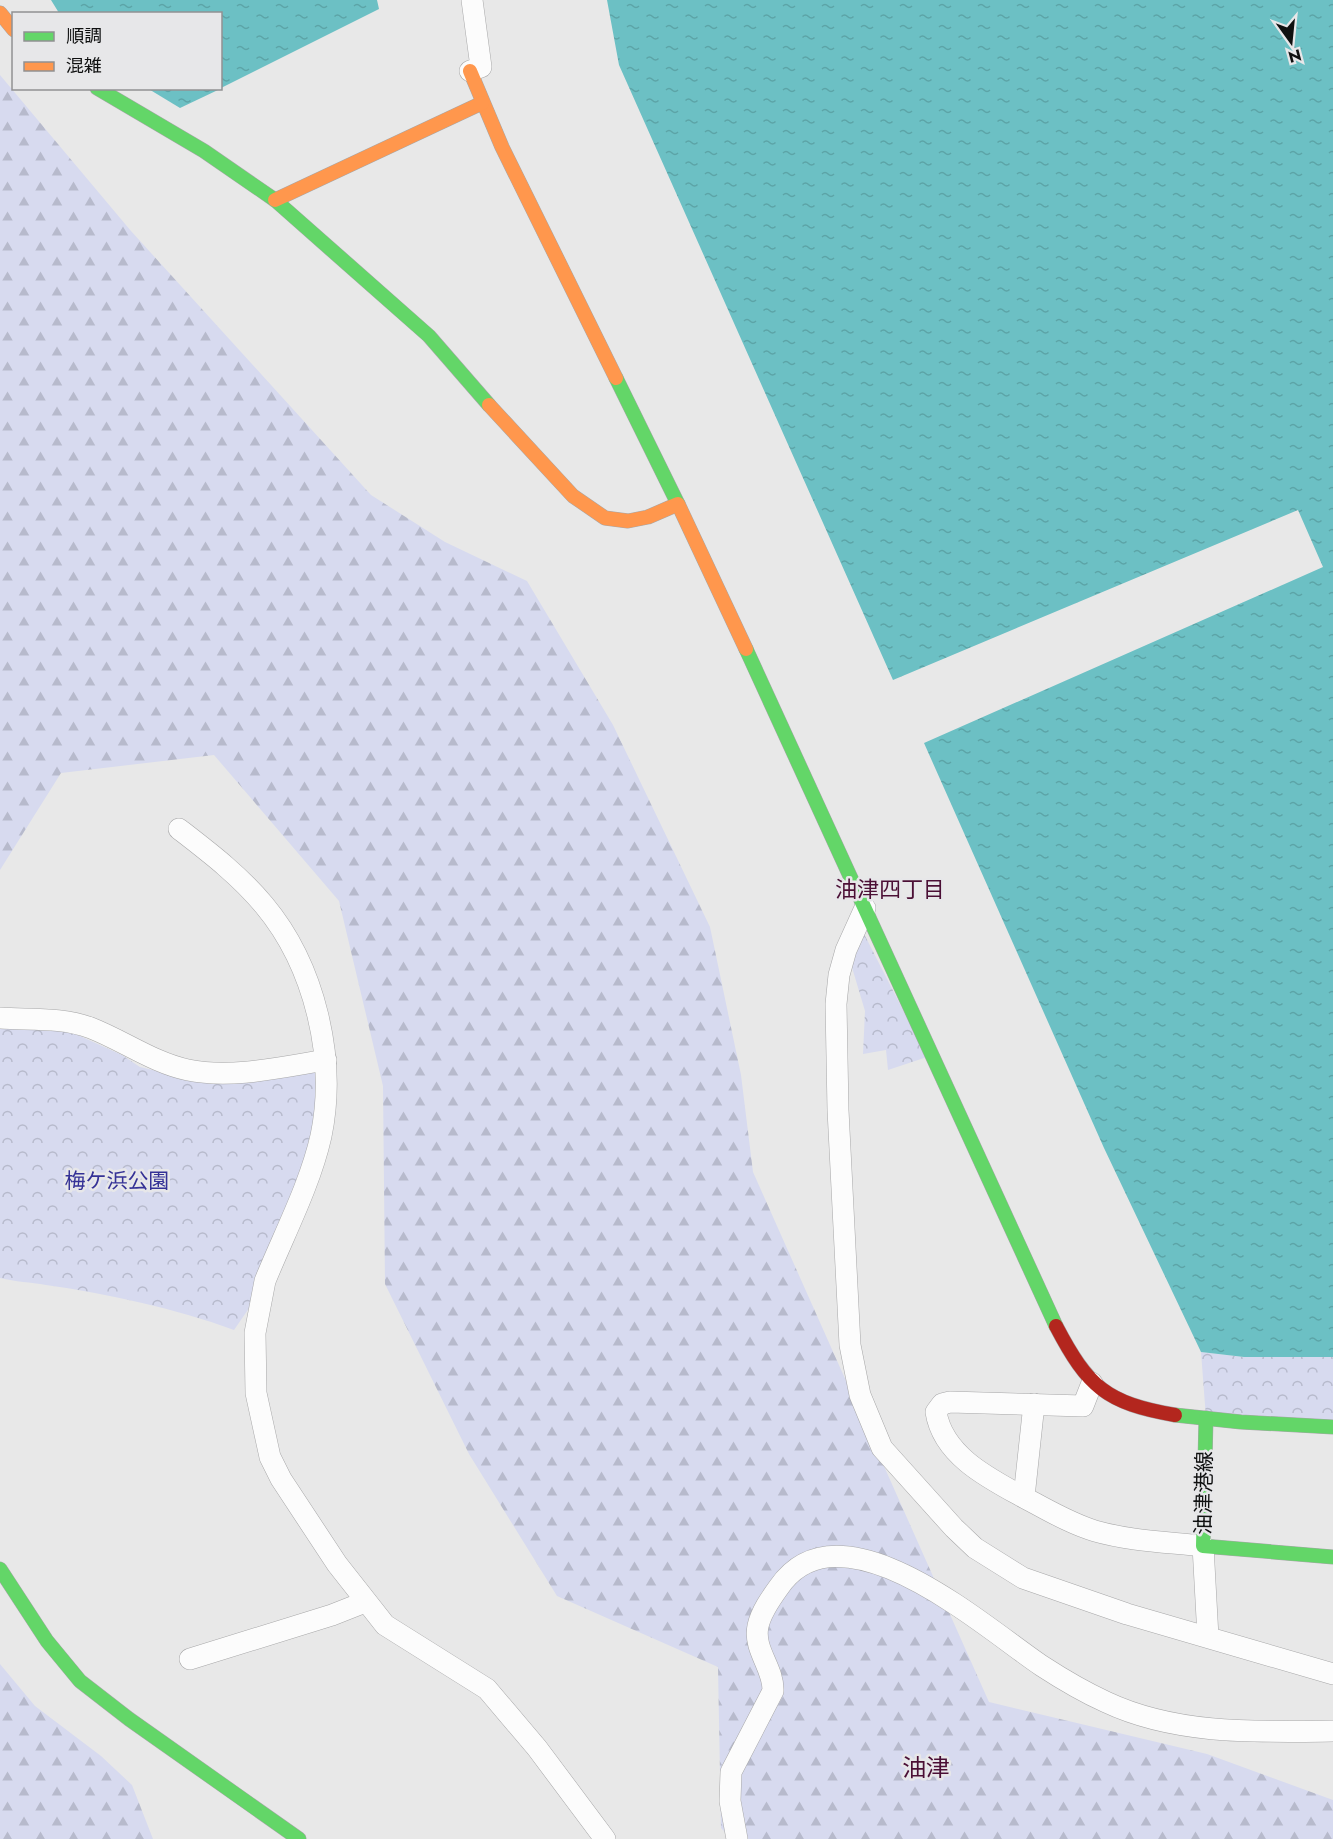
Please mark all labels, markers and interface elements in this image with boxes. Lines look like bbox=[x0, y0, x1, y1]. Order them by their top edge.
legend bbox=[12, 12, 222, 90]
north arrow bbox=[1261, 12, 1321, 72]
text: 順調 bbox=[66, 23, 102, 49]
text: N bbox=[1286, 43, 1304, 69]
text: 混雑 bbox=[66, 53, 102, 79]
district label: 油津四丁目 bbox=[835, 873, 945, 905]
park label: 梅ケ浜公園 bbox=[65, 1166, 170, 1196]
street label: 油津港線 bbox=[1188, 1451, 1220, 1535]
district label: 油津 bbox=[902, 1750, 950, 1785]

